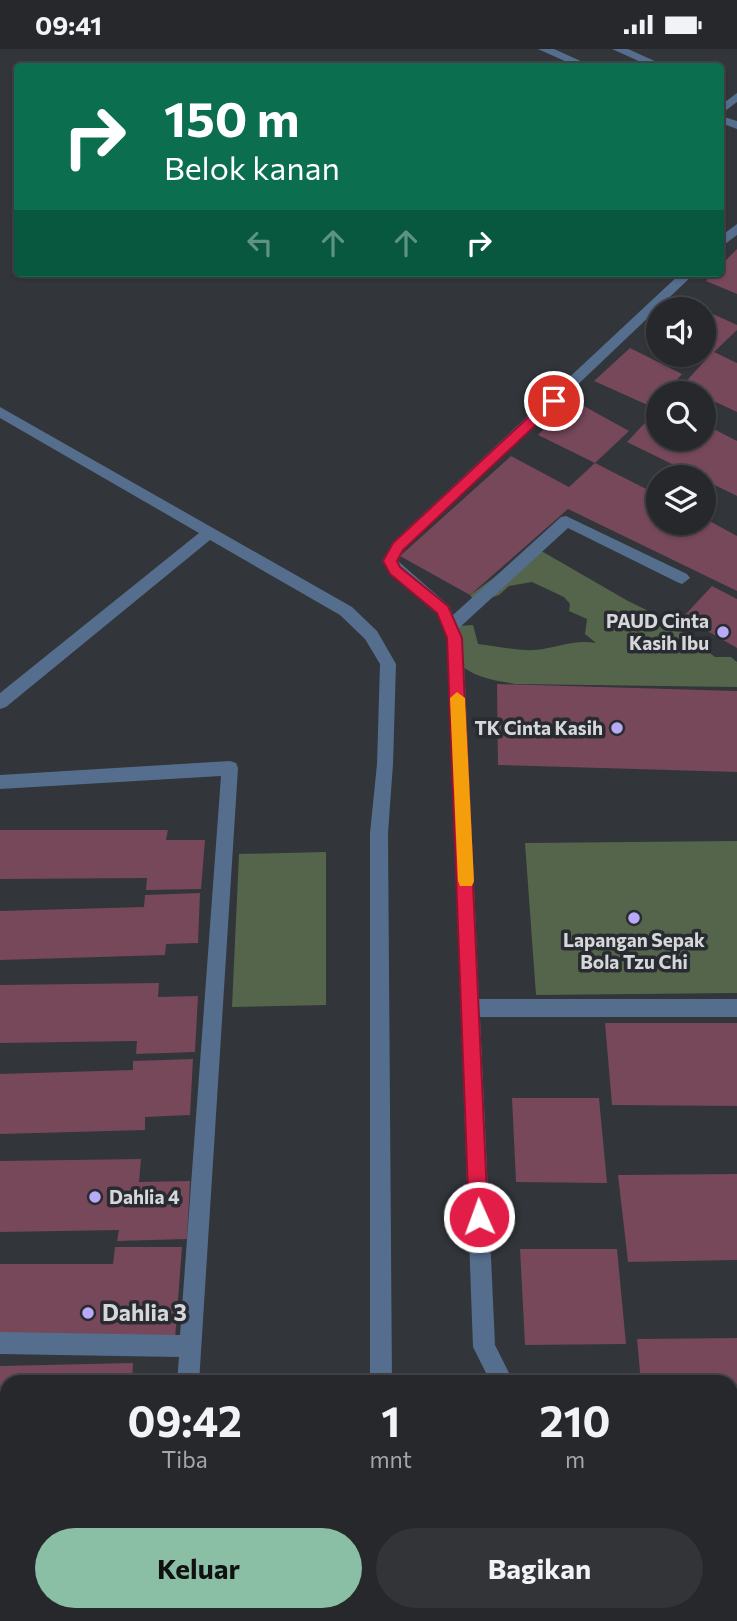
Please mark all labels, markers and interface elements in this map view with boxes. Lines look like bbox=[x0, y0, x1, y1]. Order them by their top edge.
text: 09:41 bbox=[35, 9, 102, 40]
text: 150 m bbox=[164, 87, 299, 147]
icon: right bbox=[49, 91, 140, 182]
text: Belok kanan bbox=[164, 147, 340, 187]
icon: left bbox=[241, 224, 279, 262]
icon: ahead bbox=[314, 224, 352, 262]
icon: ahead bbox=[387, 224, 425, 262]
icon: right bbox=[460, 224, 498, 262]
map controls bbox=[646, 297, 716, 535]
button: sound bbox=[646, 297, 716, 367]
pin bbox=[524, 371, 584, 431]
button: search bbox=[646, 381, 716, 451]
icon: arrive bbox=[535, 382, 573, 420]
button: layers bbox=[646, 465, 716, 535]
place label: PAUD Cinta Kasih Ibu bbox=[606, 609, 709, 654]
marker: PAUD Cinta Kasih Ibu bbox=[715, 624, 731, 640]
place label: TK Cinta Kasih bbox=[474, 716, 603, 739]
marker: TK Cinta Kasih bbox=[609, 720, 625, 736]
marker: Lapangan Sepak Bola Tzu Chi bbox=[626, 910, 642, 926]
place label: Lapangan Sepak Bola Tzu Chi bbox=[563, 928, 705, 973]
position arrow bbox=[442, 1180, 516, 1254]
place label: Dahlia 4 bbox=[109, 1185, 180, 1208]
marker: Dahlia 4 bbox=[87, 1189, 103, 1205]
place label: Dahlia 3 bbox=[102, 1298, 187, 1326]
marker: Dahlia 3 bbox=[80, 1305, 96, 1321]
text: 09:42 bbox=[128, 1394, 242, 1446]
text: 1 bbox=[381, 1394, 400, 1446]
text: 210 bbox=[540, 1394, 610, 1446]
text: Tiba bbox=[162, 1445, 208, 1473]
text: mnt bbox=[369, 1445, 412, 1473]
text: m bbox=[565, 1445, 585, 1473]
button: Keluar bbox=[35, 1528, 362, 1608]
button: Bagikan bbox=[376, 1528, 703, 1608]

